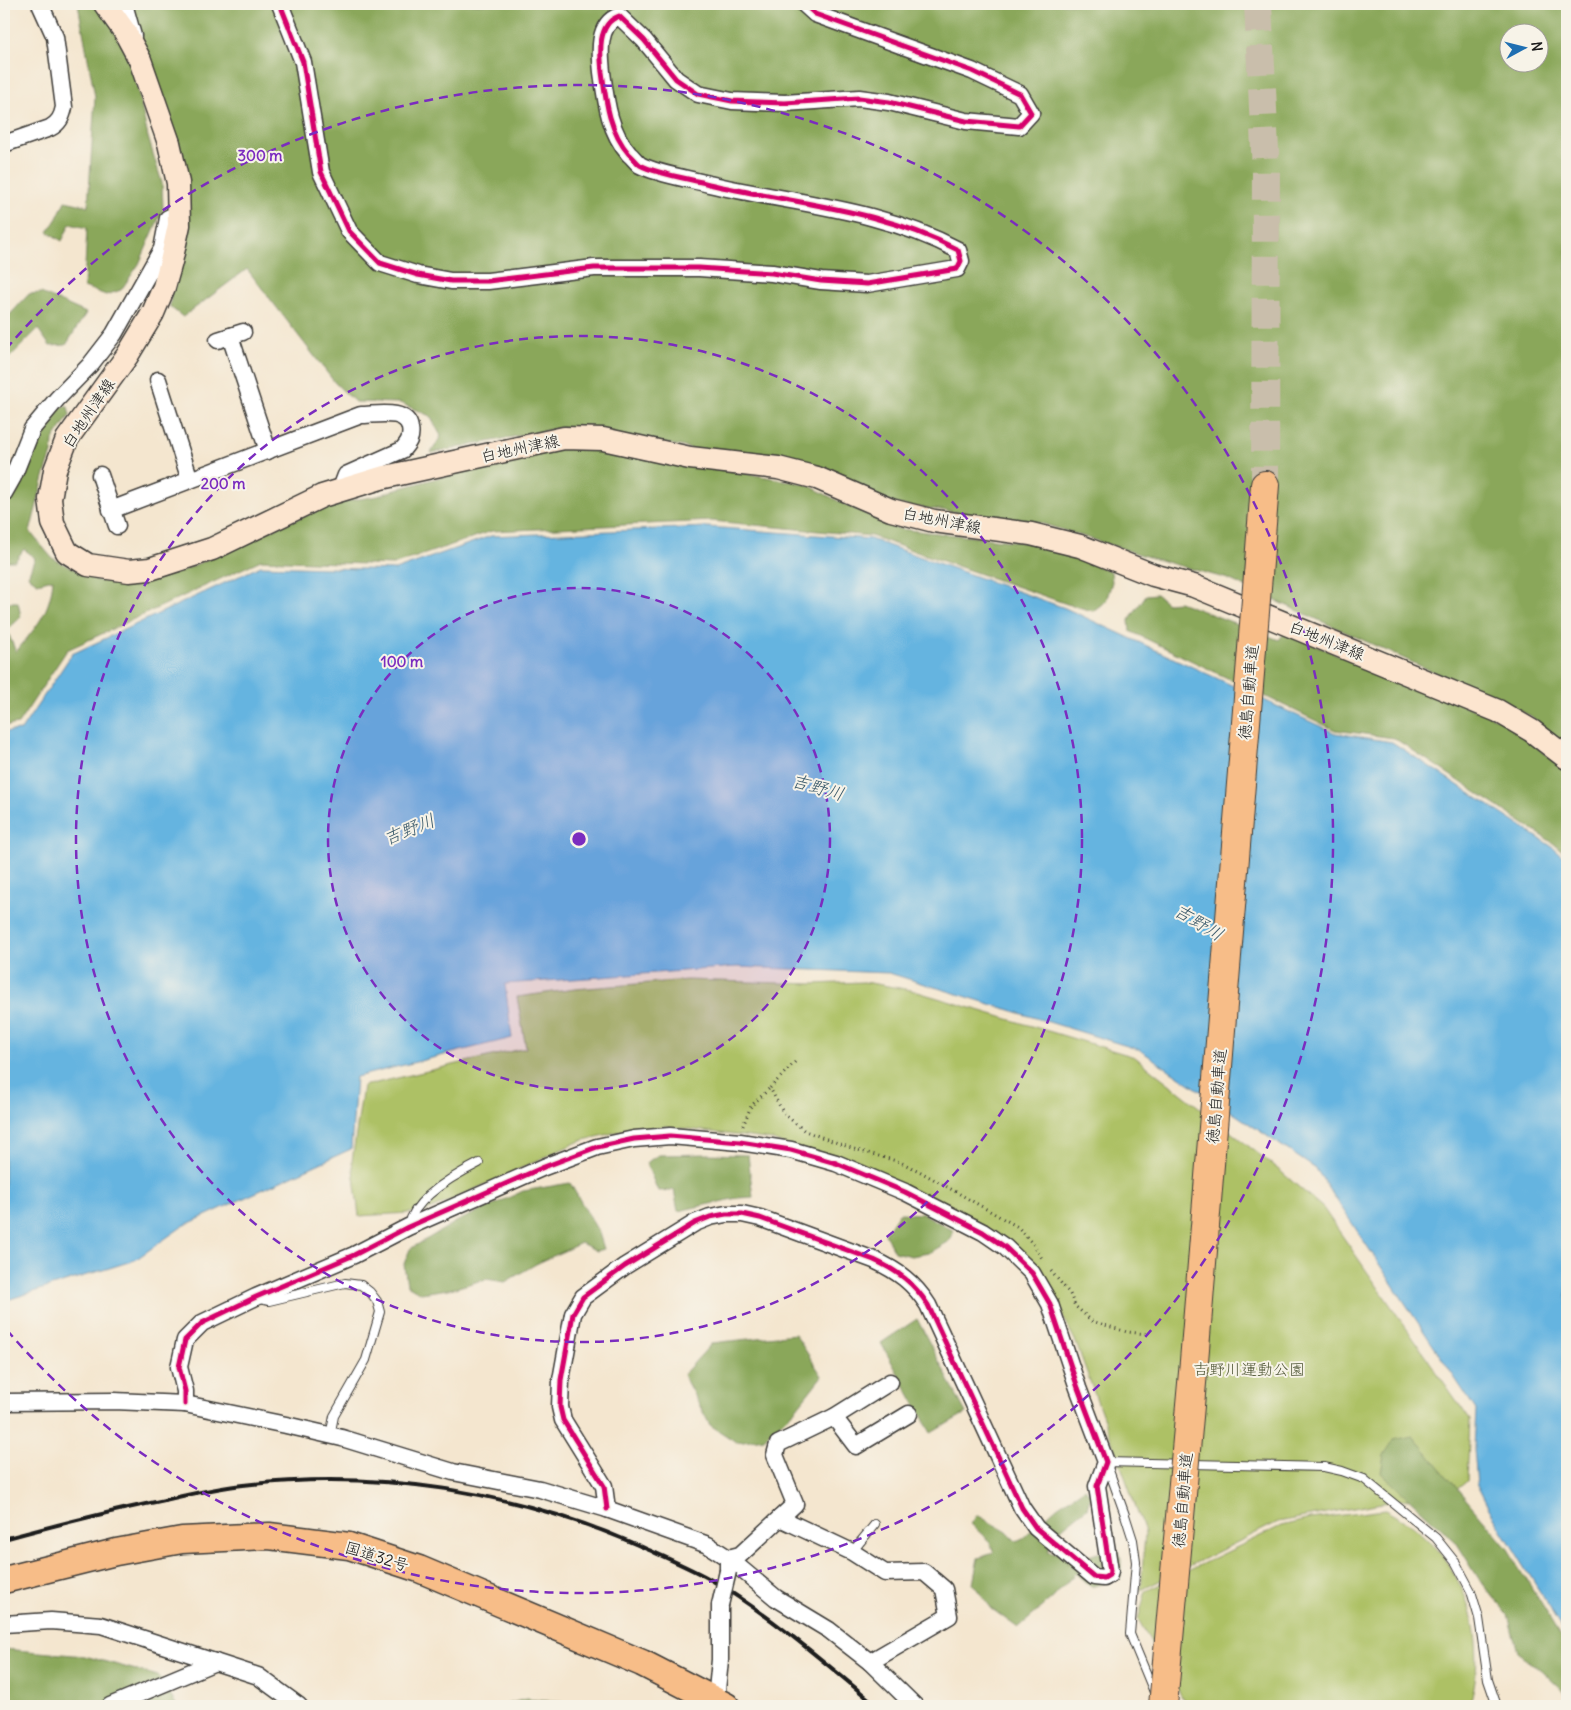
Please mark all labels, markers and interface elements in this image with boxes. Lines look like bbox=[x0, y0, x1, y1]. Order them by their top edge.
north arrow bbox=[1498, 22, 1548, 72]
text: N bbox=[1527, 41, 1546, 52]
text: 300 m bbox=[238, 146, 283, 165]
street label: 白地州津線 bbox=[57, 374, 119, 452]
street label: 白地州津線 bbox=[479, 430, 561, 466]
text: 200 m bbox=[201, 474, 245, 493]
street label: 白地州津線 bbox=[901, 503, 983, 537]
street label: 白地州津線 bbox=[1286, 616, 1368, 664]
street label: 徳島自動車道 bbox=[1234, 643, 1262, 741]
text: 100 m bbox=[381, 652, 423, 671]
water label: 吉野川 bbox=[789, 769, 847, 805]
water label: 吉野川 bbox=[380, 808, 438, 850]
centre of rings bbox=[570, 830, 588, 848]
water label: 吉野川 bbox=[1170, 898, 1228, 946]
street label: 徳島自動車道 bbox=[1202, 1047, 1230, 1145]
park label: 吉野川運動公園 bbox=[1193, 1359, 1305, 1379]
street label: 徳島自動車道 bbox=[1168, 1451, 1196, 1549]
street label: 国道32号 bbox=[343, 1537, 411, 1575]

